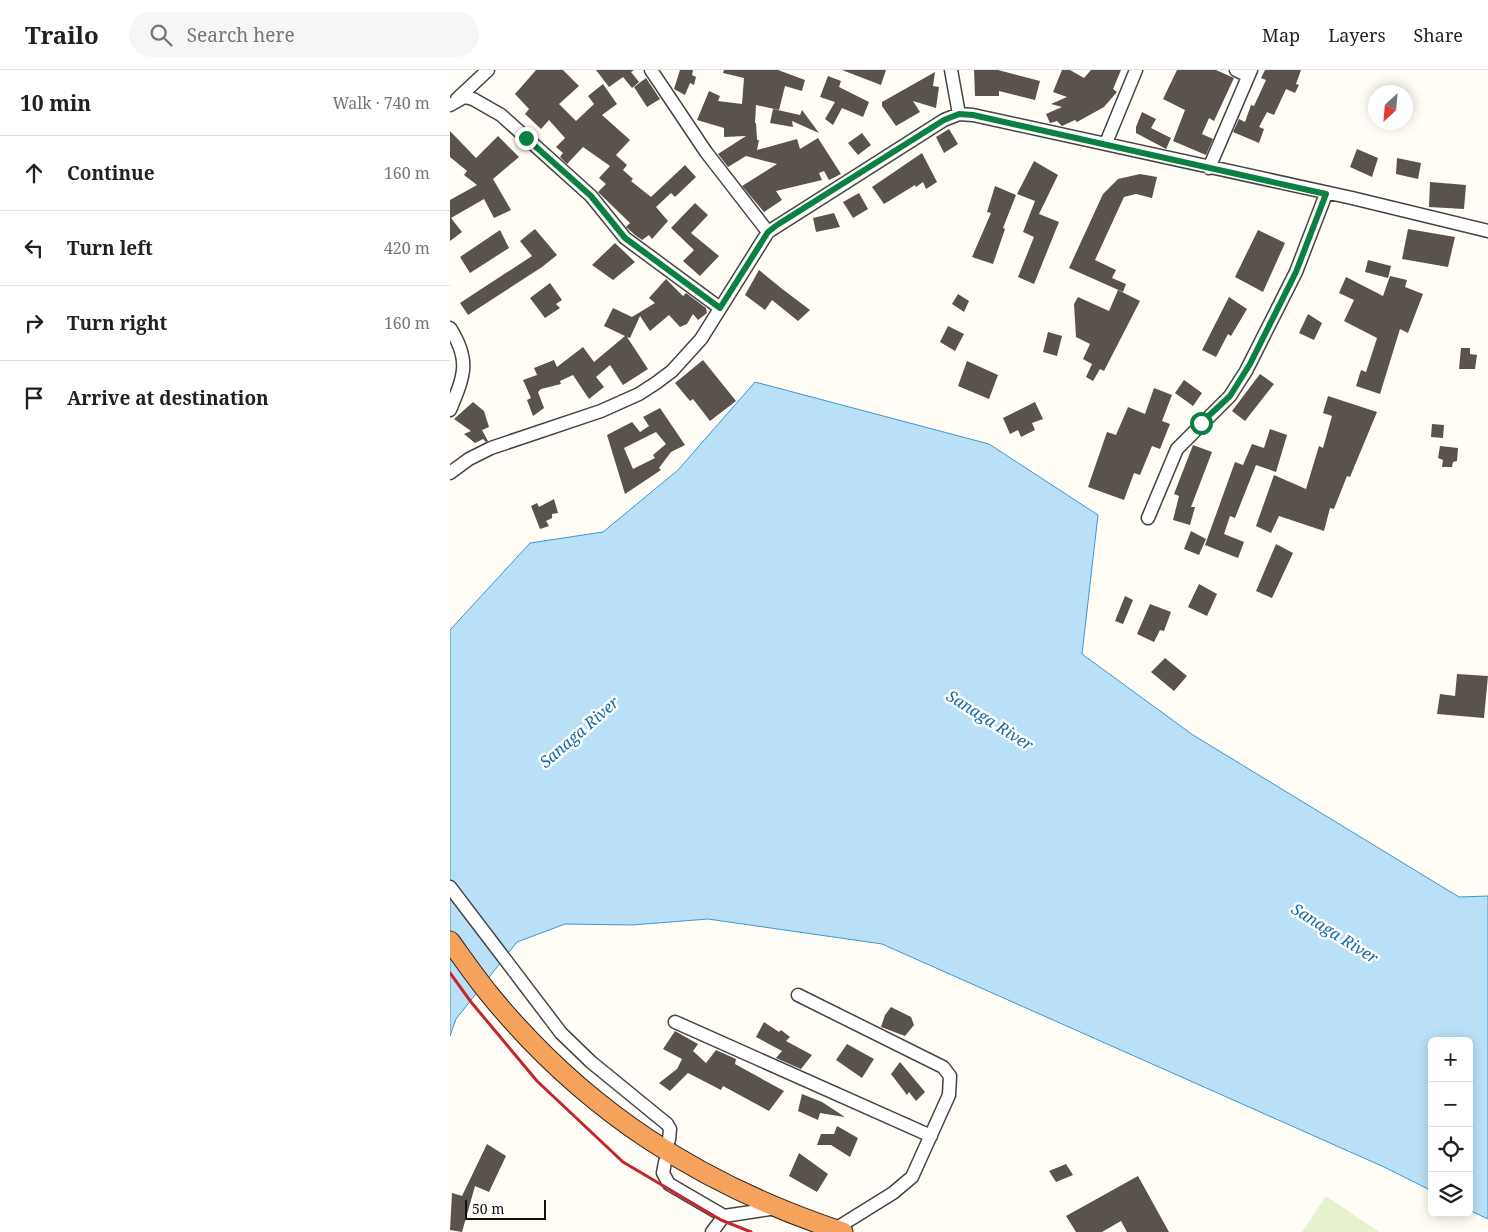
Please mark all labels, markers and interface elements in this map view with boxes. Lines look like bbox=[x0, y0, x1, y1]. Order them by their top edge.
search box bbox=[129, 12, 479, 57]
text: Trailo bbox=[25, 18, 99, 51]
icon: search bbox=[147, 21, 175, 49]
text: Search here bbox=[187, 22, 295, 48]
text: Map bbox=[1262, 23, 1300, 47]
text: Layers bbox=[1328, 23, 1386, 47]
text: Share bbox=[1414, 23, 1463, 47]
north arrow bbox=[1368, 85, 1413, 130]
text: 10 min bbox=[20, 89, 91, 117]
text: Walk · 740 m bbox=[333, 92, 430, 114]
route end bbox=[515, 127, 538, 150]
icon: ahead bbox=[20, 159, 48, 187]
text: Continue bbox=[67, 160, 155, 186]
text: 160 m bbox=[384, 162, 430, 184]
icon: left bbox=[20, 234, 48, 262]
text: Turn left bbox=[67, 235, 153, 261]
text: 420 m bbox=[384, 237, 430, 259]
icon: right bbox=[20, 309, 48, 337]
text: Turn right bbox=[67, 310, 167, 336]
text: 160 m bbox=[384, 312, 430, 334]
icon: arrive bbox=[20, 384, 48, 412]
text: Arrive at destination bbox=[67, 385, 269, 411]
route start bbox=[1190, 412, 1213, 435]
water label: Sanaga River bbox=[942, 685, 1038, 756]
water label: Sanaga River bbox=[535, 691, 624, 773]
water label: Sanaga River bbox=[1287, 898, 1383, 969]
map controls bbox=[1428, 1037, 1473, 1217]
button: + bbox=[1428, 1037, 1473, 1082]
button: − bbox=[1428, 1082, 1473, 1127]
button: locate bbox=[1428, 1127, 1473, 1172]
button: layers bbox=[1428, 1172, 1473, 1217]
scale bar bbox=[465, 1197, 546, 1220]
text: 50 m bbox=[472, 1199, 505, 1218]

